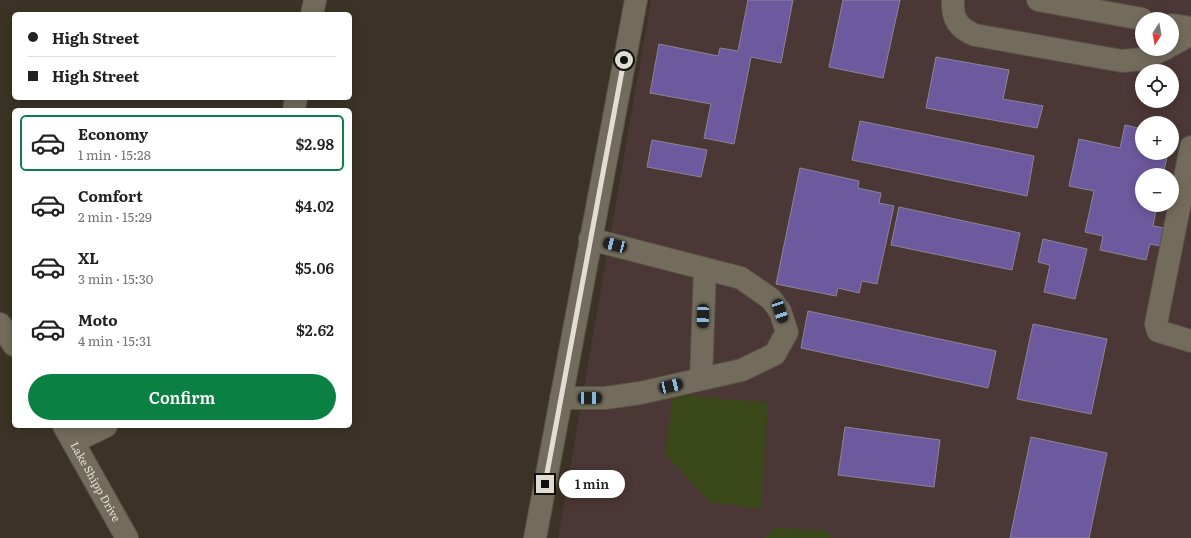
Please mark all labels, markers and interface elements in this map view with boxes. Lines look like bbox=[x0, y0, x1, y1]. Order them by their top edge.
north arrow bbox=[1135, 12, 1179, 56]
map controls bbox=[1135, 12, 1179, 212]
text: High Street bbox=[52, 26, 139, 49]
route start bbox=[615, 51, 633, 69]
text: High Street bbox=[52, 64, 139, 87]
button: locate bbox=[1135, 64, 1179, 108]
button: + bbox=[1135, 116, 1179, 160]
text: Economy bbox=[78, 122, 148, 145]
icon: car bbox=[30, 125, 66, 161]
text: $2.98 bbox=[296, 132, 334, 155]
text: 1 min · 15:28 bbox=[78, 145, 151, 164]
button: − bbox=[1135, 168, 1179, 212]
text: Comfort bbox=[78, 184, 143, 207]
icon: car bbox=[30, 187, 66, 223]
text: $4.02 bbox=[295, 194, 334, 217]
text: 2 min · 15:29 bbox=[78, 207, 152, 226]
car bbox=[602, 236, 628, 254]
text: XL bbox=[78, 246, 99, 269]
icon: car bbox=[30, 249, 66, 285]
text: $5.06 bbox=[295, 256, 334, 279]
text: 3 min · 15:30 bbox=[78, 269, 153, 288]
car bbox=[771, 298, 789, 324]
car bbox=[697, 304, 709, 328]
text: Moto bbox=[78, 308, 118, 331]
icon: car bbox=[30, 311, 66, 347]
text: $2.62 bbox=[296, 318, 334, 341]
text: 4 min · 15:31 bbox=[78, 331, 151, 350]
button: Confirm bbox=[28, 374, 336, 420]
car bbox=[658, 377, 684, 395]
car bbox=[578, 392, 602, 404]
street label: Lake Shipp Drive bbox=[67, 438, 125, 525]
callout: 1 min bbox=[559, 470, 625, 498]
text: 1 min bbox=[575, 474, 609, 493]
route end bbox=[536, 475, 554, 493]

